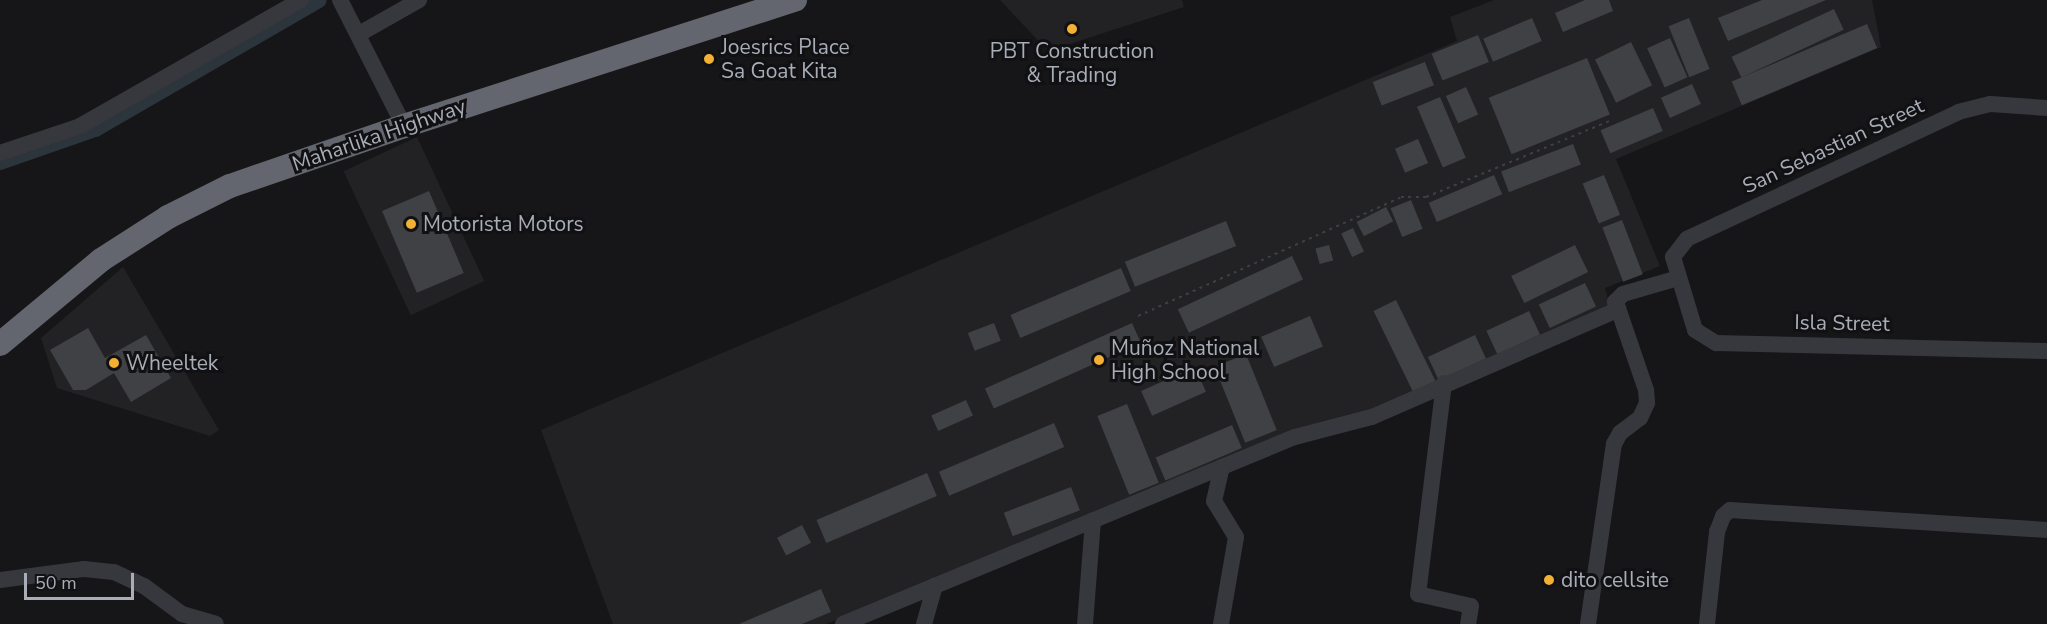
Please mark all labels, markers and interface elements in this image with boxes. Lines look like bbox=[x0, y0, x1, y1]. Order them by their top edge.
marker: PBT Construction & Trading bbox=[1065, 22, 1079, 36]
place label: Joesrics Place Sa Goat Kita bbox=[721, 34, 850, 84]
place label: PBT Construction & Trading bbox=[990, 38, 1154, 88]
marker: Joesrics Place Sa Goat Kita bbox=[702, 52, 716, 66]
street label: Maharlika Highway bbox=[289, 93, 469, 177]
street label: San Sebastian Street bbox=[1738, 93, 1928, 199]
place label: Motorista Motors bbox=[423, 211, 584, 237]
marker: Motorista Motors bbox=[404, 217, 418, 231]
street label: Isla Street bbox=[1794, 310, 1890, 336]
place label: Muñoz National High School bbox=[1111, 335, 1259, 385]
place label: Wheeltek bbox=[126, 350, 218, 376]
marker: Muñoz National High School bbox=[1092, 353, 1106, 367]
marker: Wheeltek bbox=[107, 356, 121, 370]
scale bar bbox=[27, 561, 136, 599]
place label: dito cellsite bbox=[1561, 567, 1669, 593]
text: 50 m bbox=[35, 571, 77, 595]
marker: dito cellsite bbox=[1542, 573, 1556, 587]

